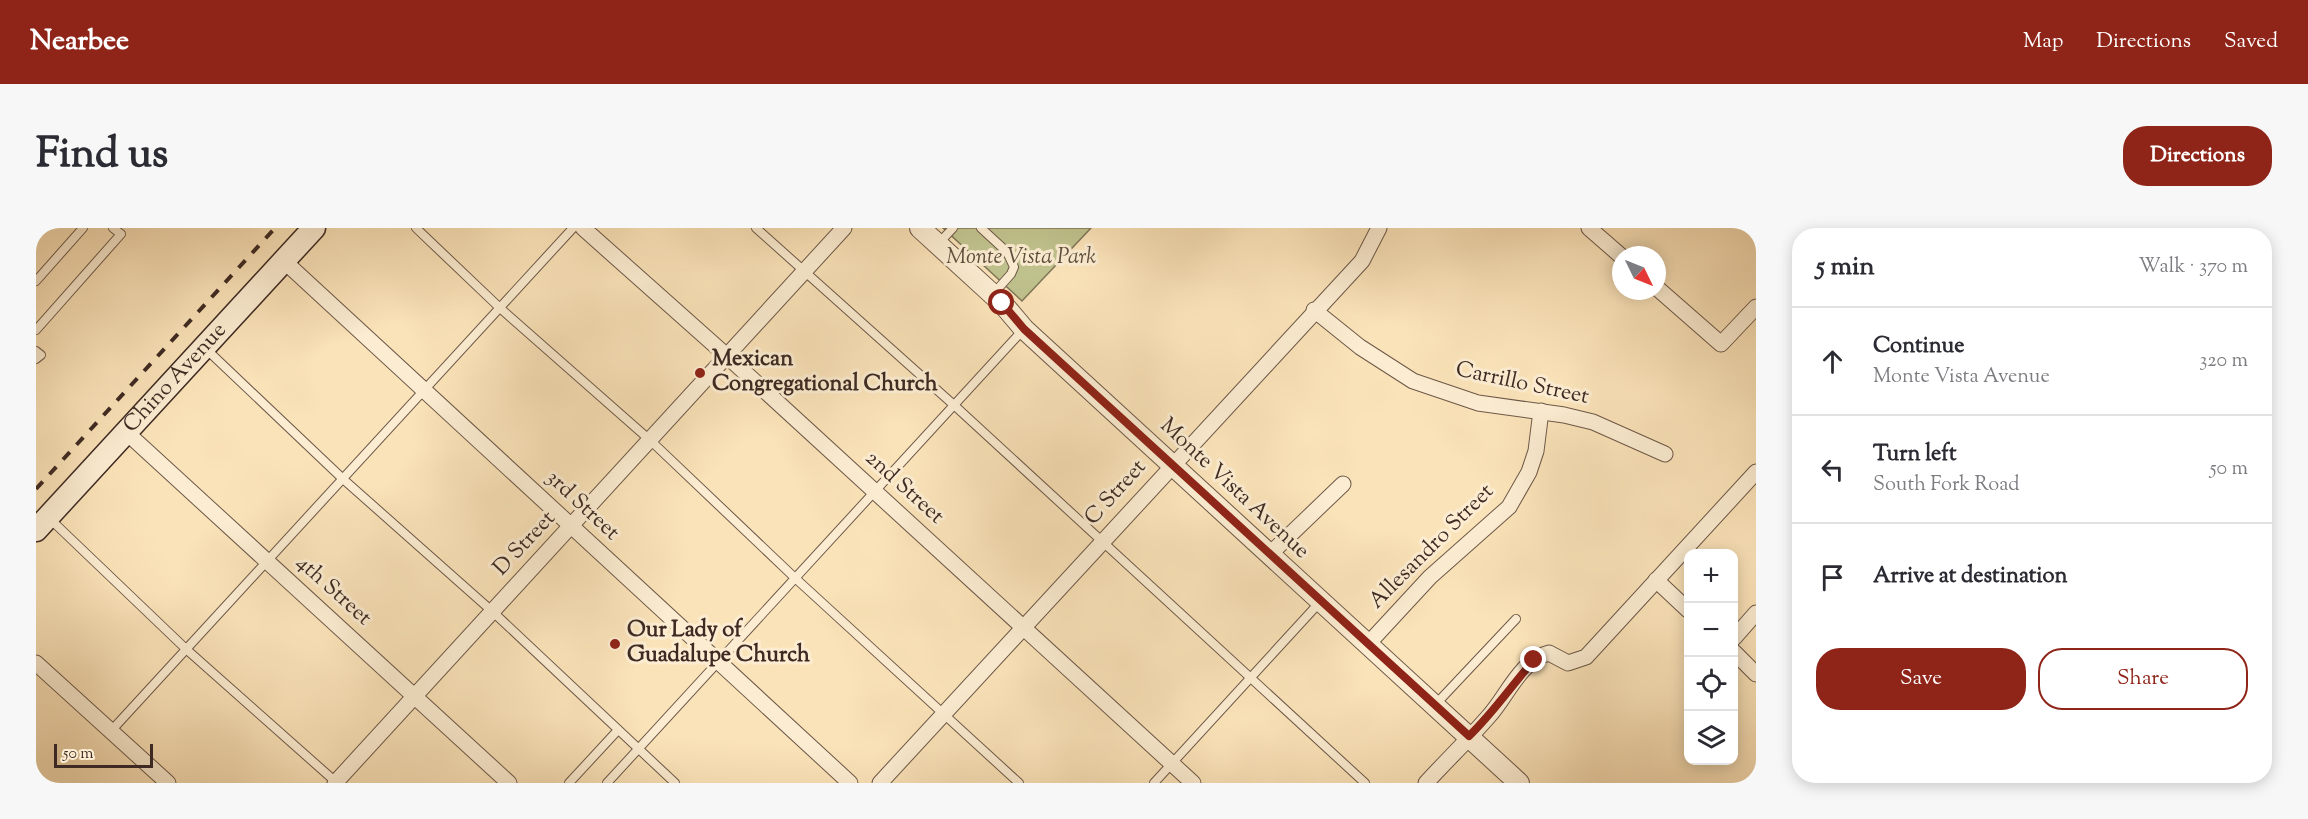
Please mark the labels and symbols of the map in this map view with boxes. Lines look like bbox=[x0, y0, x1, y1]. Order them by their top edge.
park label: Monte Vista Park bbox=[946, 242, 1096, 274]
north arrow bbox=[1612, 246, 1666, 300]
route start bbox=[988, 289, 1014, 315]
street label: Chino Avenue bbox=[116, 316, 235, 441]
place label: Mexican Congregational Church bbox=[712, 344, 938, 401]
street label: Carrillo Street bbox=[1452, 354, 1592, 414]
marker: Mexican Congregational Church bbox=[693, 366, 707, 380]
street label: Monte Vista Avenue bbox=[1152, 411, 1316, 567]
street label: 2nd Street bbox=[857, 444, 951, 533]
street label: C Street bbox=[1078, 452, 1155, 533]
street label: 3rd Street bbox=[538, 463, 626, 549]
street label: Allesandro Street bbox=[1362, 477, 1502, 617]
street label: D Street bbox=[486, 504, 564, 584]
street label: 4th Street bbox=[288, 548, 379, 634]
place label: Our Lady of Guadalupe Church bbox=[627, 615, 810, 672]
marker: Our Lady of Guadalupe Church bbox=[608, 637, 622, 651]
route end bbox=[1520, 646, 1546, 672]
scale bar bbox=[54, 741, 153, 768]

